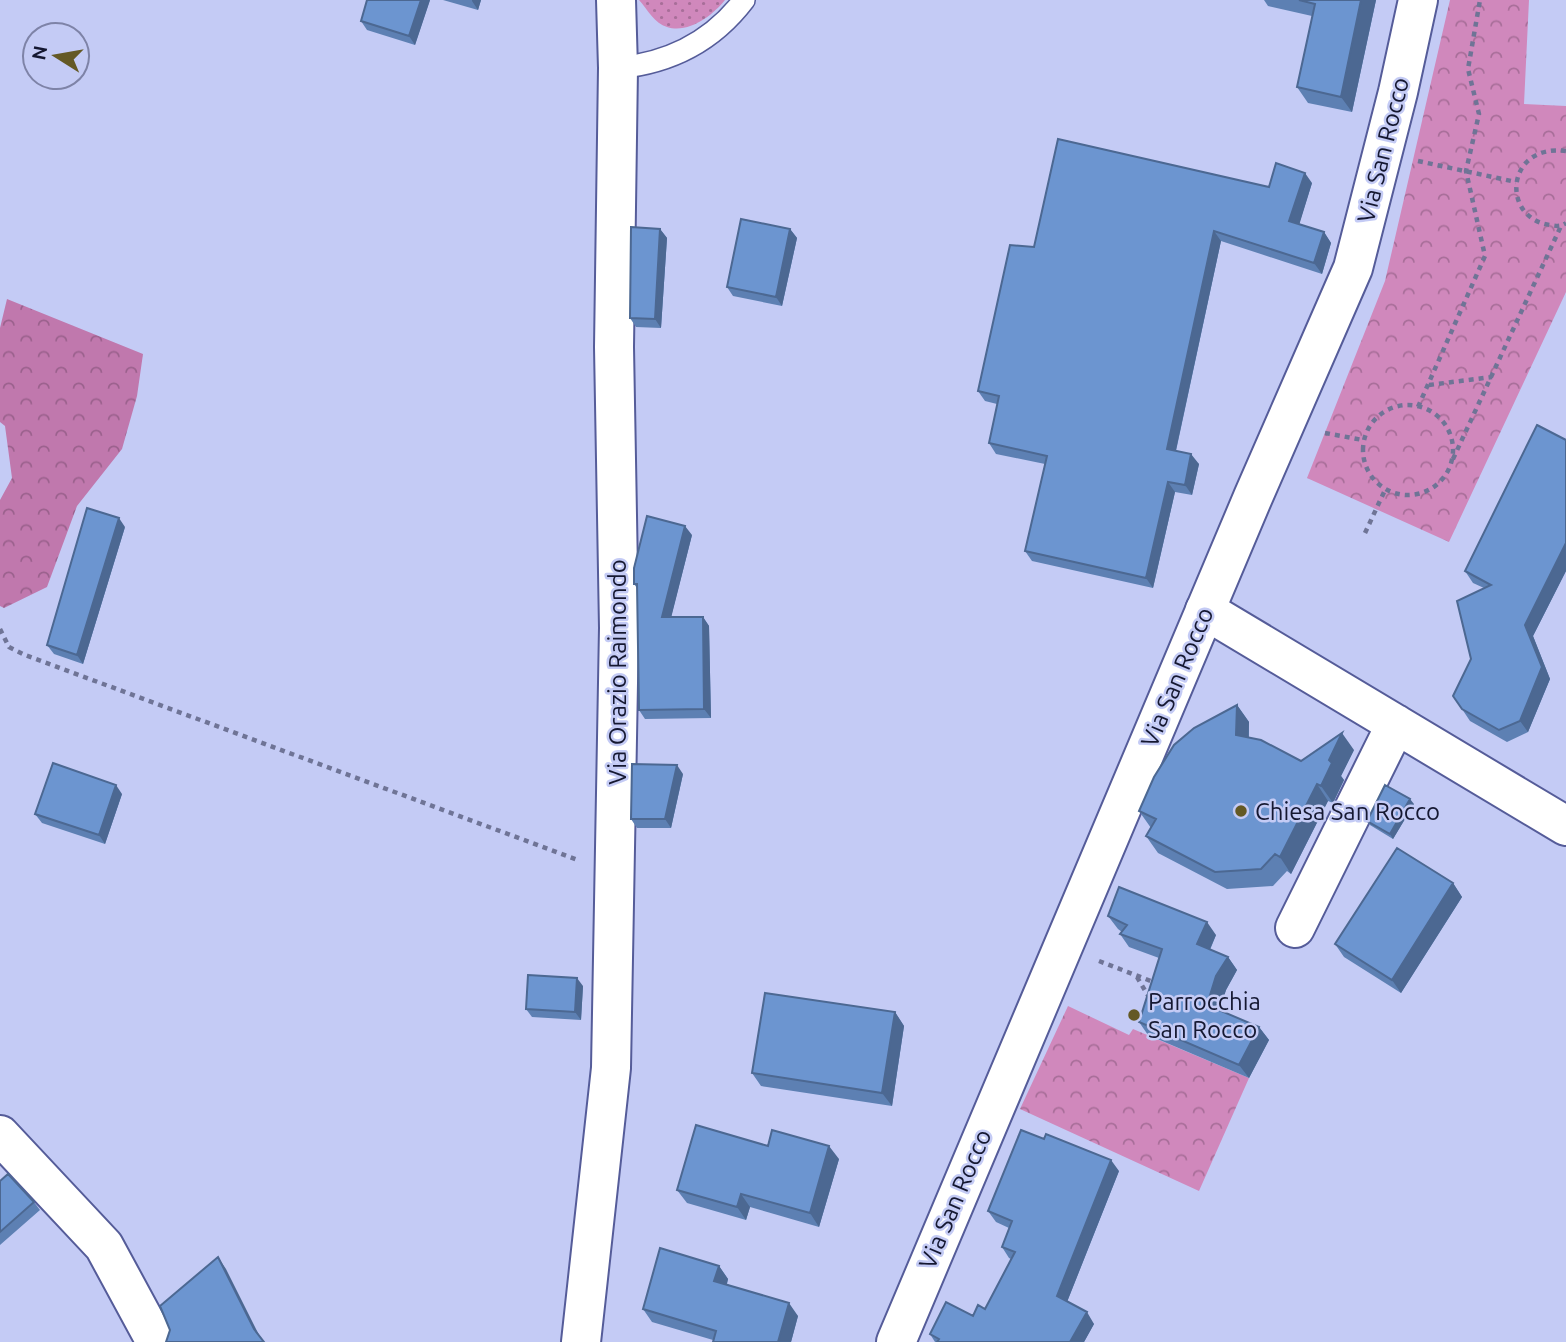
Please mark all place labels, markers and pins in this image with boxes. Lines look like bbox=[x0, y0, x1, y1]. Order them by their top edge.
place label: Chiesa San Rocco bbox=[1255, 798, 1440, 825]
marker: Chiesa San Rocco bbox=[1233, 803, 1249, 819]
place label: Parrocchia San Rocco bbox=[1148, 988, 1261, 1043]
marker: Parrocchia San Rocco bbox=[1126, 1007, 1142, 1023]

